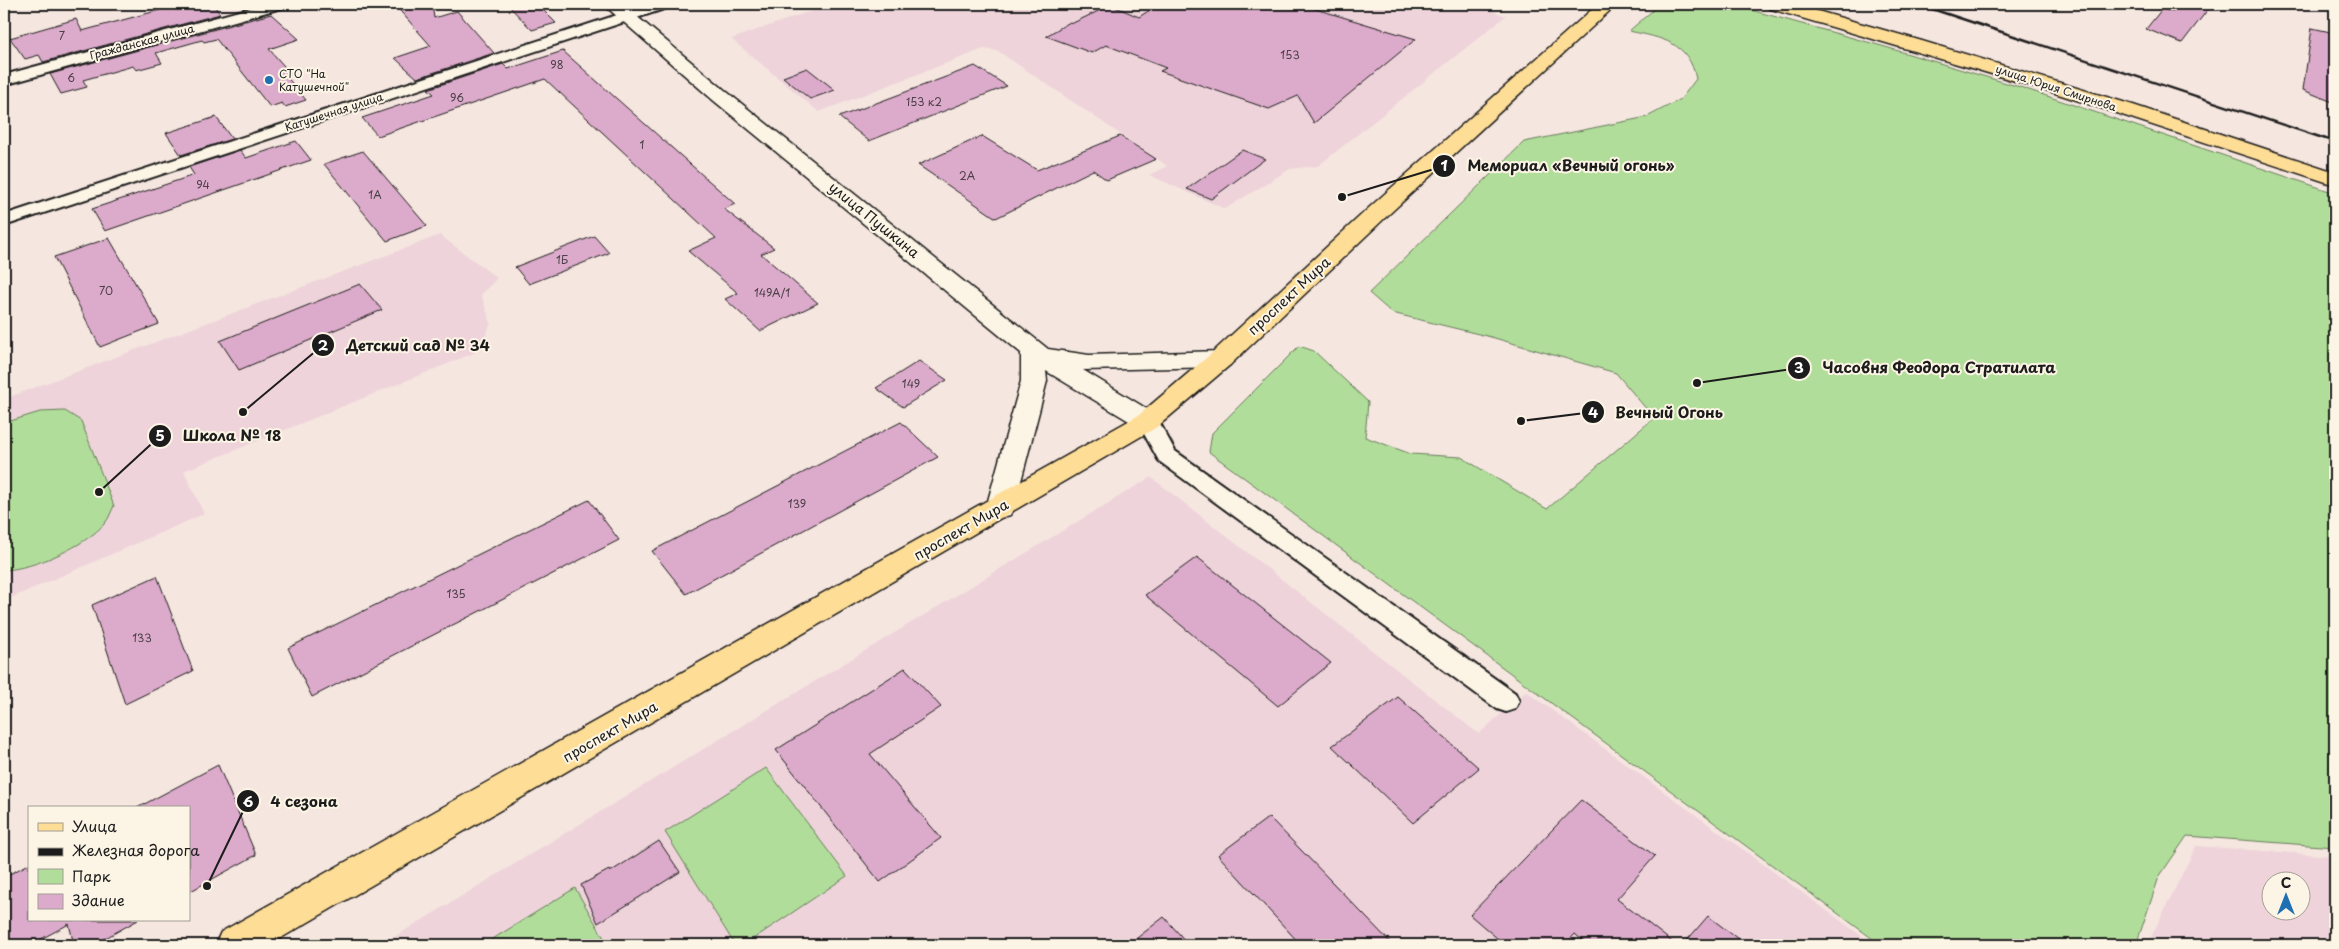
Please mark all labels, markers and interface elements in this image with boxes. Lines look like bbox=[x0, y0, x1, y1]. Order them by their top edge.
street label: Гражданская улица bbox=[88, 19, 196, 64]
house number: 7 bbox=[59, 27, 65, 44]
house number: 153 bbox=[1280, 46, 1300, 63]
house number: 98 bbox=[550, 56, 564, 73]
street label: улица Юрия Смирнова bbox=[1994, 60, 2119, 115]
place label: СТО "На Катушечной" bbox=[279, 65, 349, 95]
house number: 6 bbox=[67, 69, 75, 86]
marker: СТО "На Катушечной" bbox=[263, 74, 275, 86]
street label: Катушечная улица bbox=[283, 88, 385, 135]
house number: 96 bbox=[450, 89, 464, 106]
house number: 153 к2 bbox=[906, 93, 942, 110]
house number: 1 bbox=[640, 136, 645, 153]
callout: Мемориал «Вечный огонь» bbox=[1432, 151, 1685, 181]
text: 1 bbox=[1440, 153, 1448, 176]
text: Мемориал «Вечный огонь» bbox=[1467, 153, 1675, 176]
house number: 2А bbox=[959, 167, 976, 184]
house number: 94 bbox=[196, 176, 210, 193]
street label: улица Пушкина bbox=[825, 176, 924, 263]
house number: 1А bbox=[368, 186, 382, 203]
house number: 1Б bbox=[556, 251, 568, 268]
street label: проспект Мира bbox=[1243, 252, 1335, 340]
house number: 70 bbox=[99, 282, 113, 299]
house number: 149А/1 bbox=[754, 284, 790, 301]
callout: Детский сад № 34 bbox=[311, 330, 500, 360]
text: 2 bbox=[318, 333, 329, 356]
text: Детский сад № 34 bbox=[345, 333, 490, 356]
callout: Часовня Феодора Стратилата bbox=[1787, 353, 2066, 383]
text: 3 bbox=[1794, 355, 1804, 378]
text: Часовня Феодора Стратилата bbox=[1822, 355, 2056, 378]
house number: 149 bbox=[902, 375, 920, 392]
callout: Вечный Огонь bbox=[1580, 397, 1733, 427]
text: 4 bbox=[1588, 400, 1598, 423]
text: Вечный Огонь bbox=[1615, 400, 1723, 423]
callout: Школа № 18 bbox=[147, 421, 291, 451]
text: 5 bbox=[155, 423, 165, 446]
text: Школа № 18 bbox=[183, 423, 281, 446]
street label: проспект Мира bbox=[909, 494, 1012, 565]
house number: 139 bbox=[788, 495, 806, 512]
house number: 135 bbox=[446, 585, 466, 602]
house number: 133 bbox=[132, 629, 152, 646]
street label: проспект Мира bbox=[558, 696, 661, 767]
callout: 4 сезона bbox=[236, 786, 348, 816]
text: 6 bbox=[243, 789, 254, 812]
text: 4 сезона bbox=[270, 789, 338, 812]
legend bbox=[28, 806, 190, 922]
text: Улица bbox=[72, 814, 117, 837]
text: Железная дорога bbox=[72, 838, 200, 861]
text: Парк bbox=[72, 864, 111, 887]
north arrow bbox=[2262, 872, 2312, 922]
text: С bbox=[2281, 872, 2291, 893]
text: Здание bbox=[72, 888, 125, 911]

